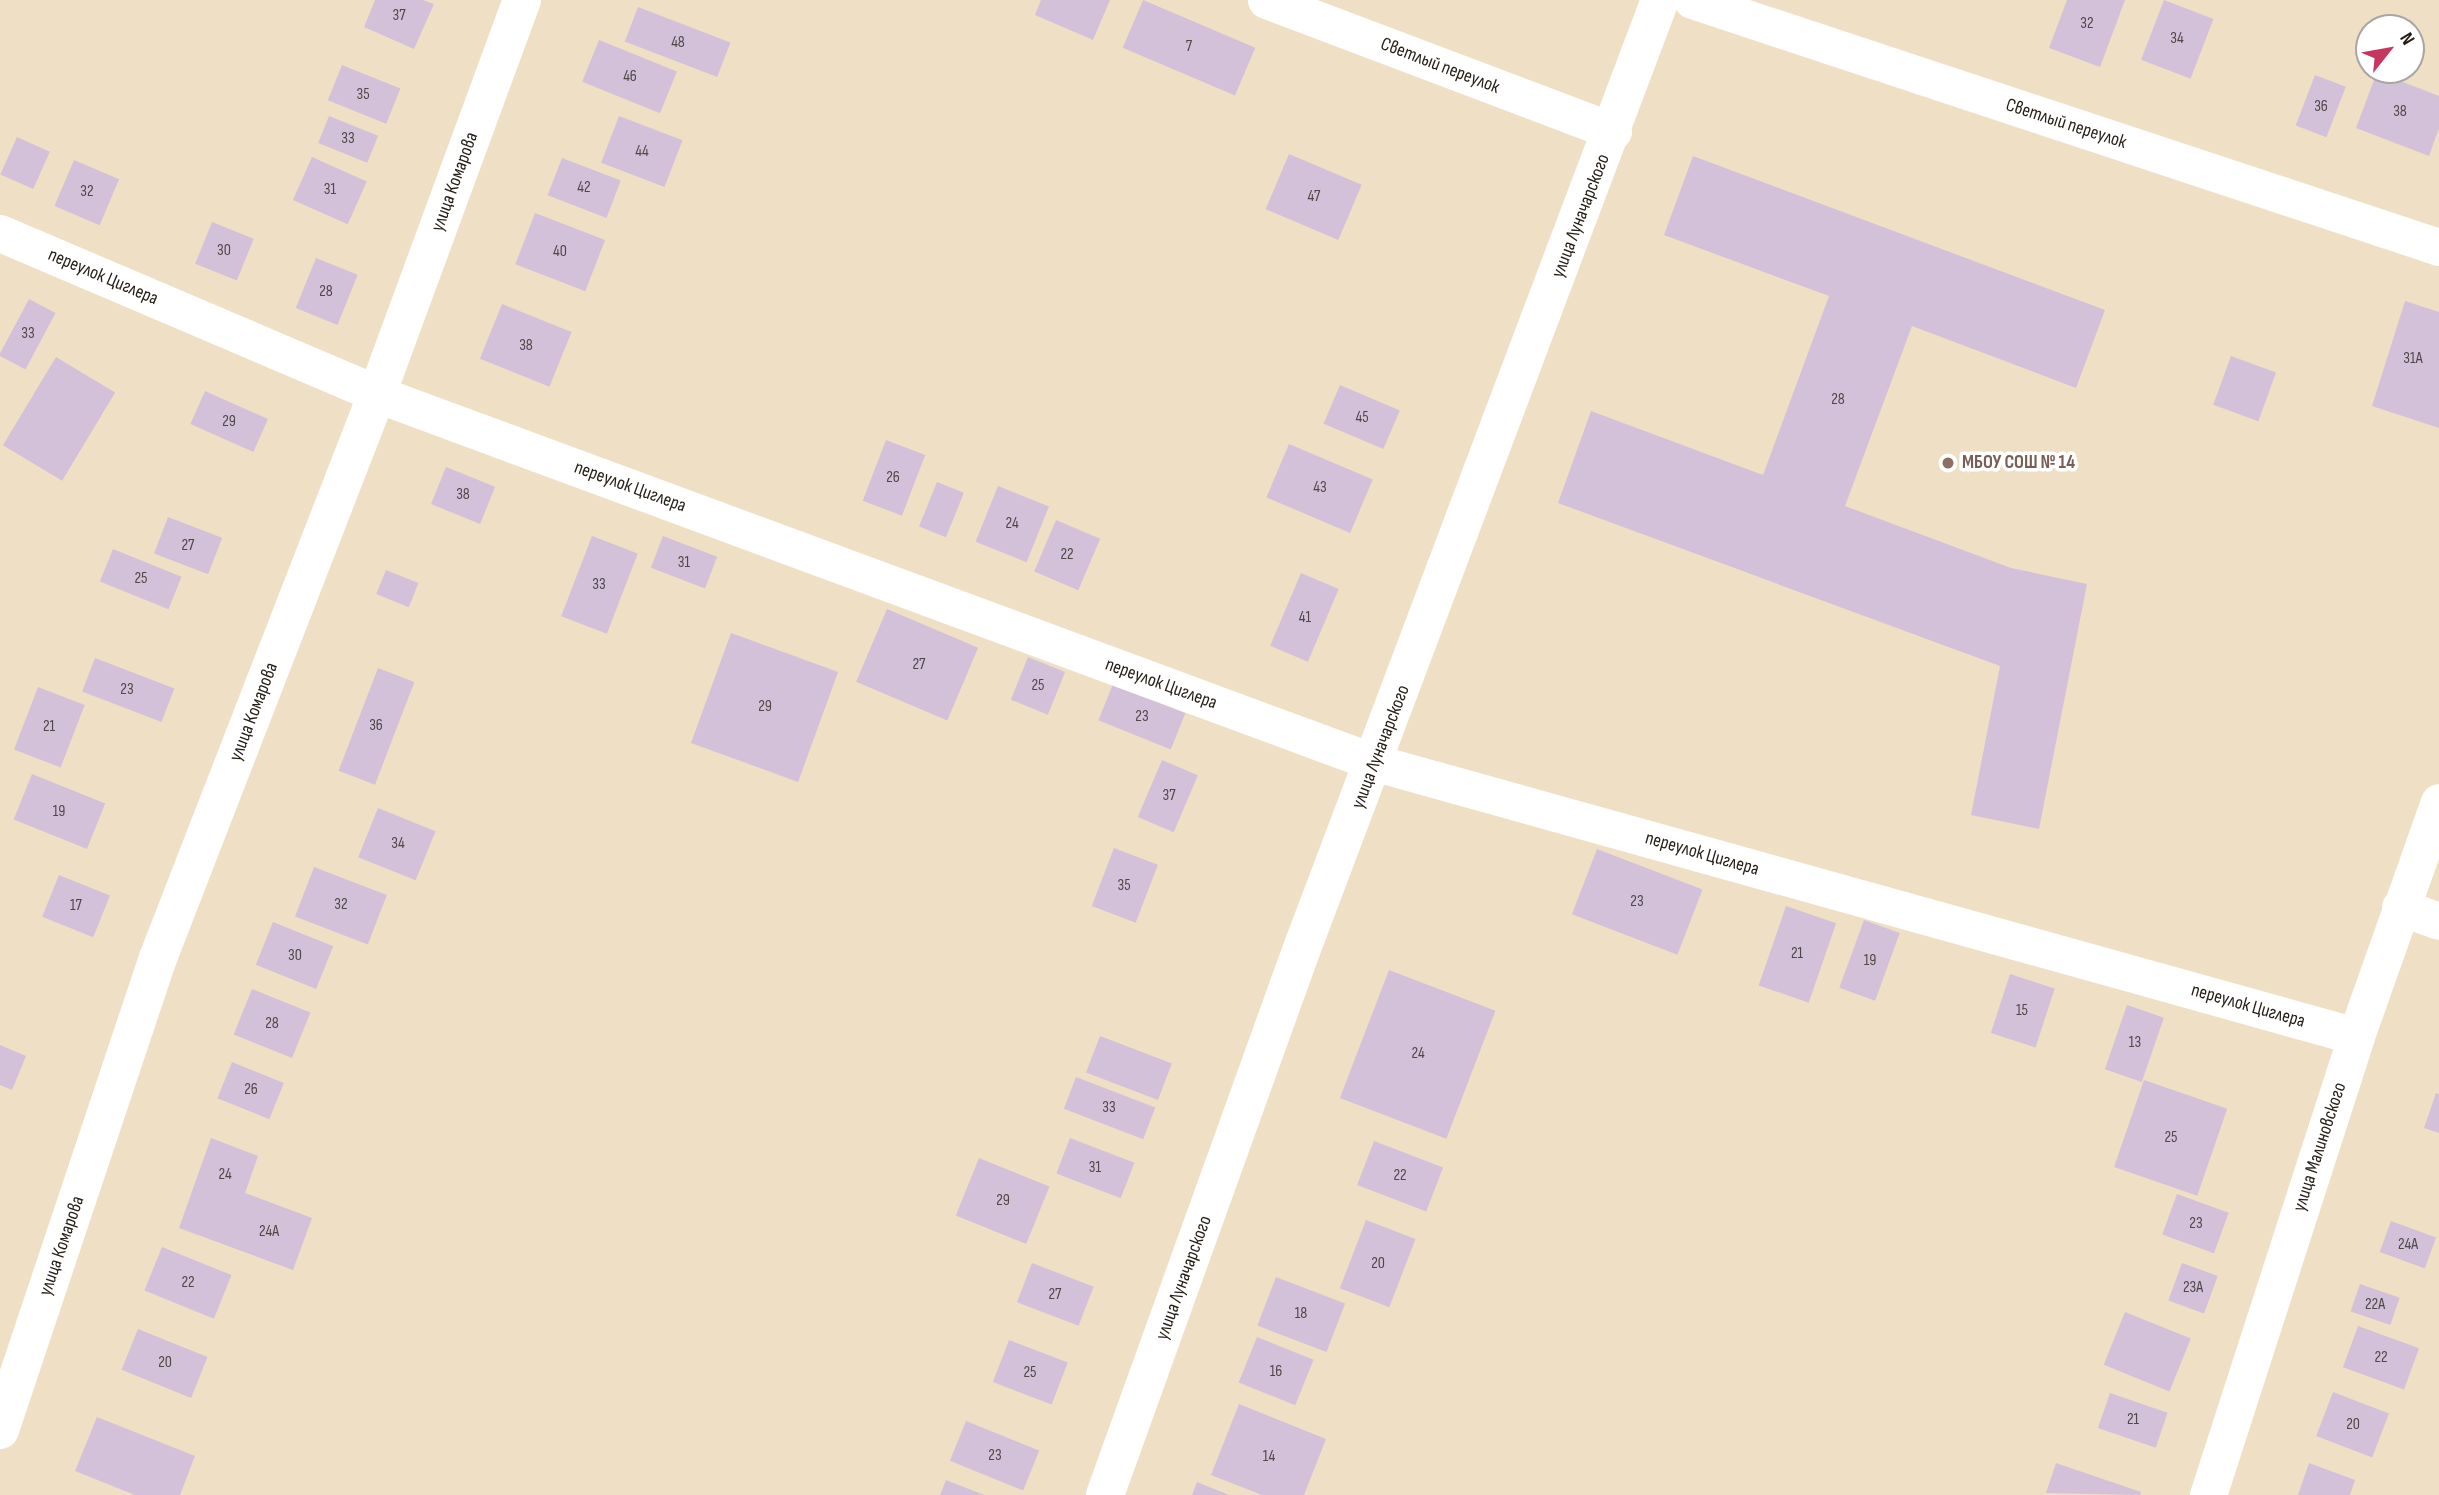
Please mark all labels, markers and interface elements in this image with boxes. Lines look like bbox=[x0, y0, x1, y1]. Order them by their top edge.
house number: 37 bbox=[392, 6, 406, 26]
house number: 32 bbox=[2080, 14, 2094, 34]
north arrow bbox=[2355, 14, 2425, 84]
house number: 34 bbox=[2170, 29, 2184, 49]
text: N bbox=[2394, 29, 2419, 49]
house number: 48 bbox=[671, 33, 685, 53]
street label: Светлый переулок bbox=[1377, 33, 1503, 99]
house number: 7 bbox=[1186, 37, 1192, 57]
house number: 46 bbox=[623, 67, 637, 87]
house number: 35 bbox=[356, 85, 370, 105]
street label: Светлый переулок bbox=[2003, 94, 2129, 154]
house number: 36 bbox=[2314, 97, 2328, 117]
house number: 38 bbox=[2393, 102, 2407, 122]
house number: 33 bbox=[341, 129, 355, 149]
street label: улица Комарова bbox=[427, 129, 483, 235]
house number: 44 bbox=[635, 142, 649, 162]
street label: улица Луначарского bbox=[1547, 151, 1615, 281]
house number: 42 bbox=[577, 178, 591, 198]
house number: 31 bbox=[324, 180, 336, 200]
house number: 32 bbox=[80, 182, 94, 202]
house number: 47 bbox=[1308, 187, 1320, 207]
house number: 30 bbox=[217, 241, 231, 261]
house number: 40 bbox=[553, 242, 567, 262]
street label: переулок Циглера bbox=[45, 244, 161, 310]
house number: 28 bbox=[319, 282, 333, 302]
house number: 33 bbox=[21, 324, 35, 344]
house number: 38 bbox=[519, 336, 533, 356]
house number: 31А bbox=[2403, 349, 2423, 369]
house number: 28 bbox=[1831, 390, 1845, 410]
house number: 45 bbox=[1355, 408, 1369, 428]
house number: 29 bbox=[222, 412, 236, 432]
place label: МБОУ СОШ № 14 bbox=[1962, 452, 2075, 474]
marker: МБОУ СОШ № 14 bbox=[1940, 455, 1956, 471]
street label: переулок Циглера bbox=[571, 456, 689, 518]
house number: 26 bbox=[886, 468, 900, 488]
house number: 43 bbox=[1313, 478, 1327, 498]
house number: 38 bbox=[456, 485, 470, 505]
house number: 24 bbox=[1005, 514, 1019, 534]
house number: 27 bbox=[181, 536, 195, 556]
house number: 22 bbox=[1060, 545, 1074, 565]
house number: 31 bbox=[678, 553, 690, 573]
house number: 25 bbox=[134, 569, 148, 589]
house number: 33 bbox=[592, 575, 606, 595]
house number: 41 bbox=[1299, 608, 1311, 628]
street label: переулок Циглера bbox=[1102, 653, 1220, 715]
house number: 27 bbox=[912, 655, 926, 675]
street label: улица Комарова bbox=[225, 659, 283, 765]
house number: 25 bbox=[1031, 676, 1045, 696]
house number: 23 bbox=[120, 680, 134, 700]
street label: улица Луначарского bbox=[1347, 682, 1415, 812]
house number: 29 bbox=[758, 697, 772, 717]
house number: 23 bbox=[1135, 707, 1149, 727]
house number: 36 bbox=[369, 716, 383, 736]
house number: 21 bbox=[43, 717, 55, 737]
house number: 37 bbox=[1162, 786, 1176, 806]
house number: 19 bbox=[53, 802, 65, 822]
street label: переулок Циглера bbox=[1642, 827, 1762, 881]
house number: 34 bbox=[391, 834, 405, 854]
house number: 35 bbox=[1117, 876, 1131, 896]
house number: 23 bbox=[1630, 892, 1644, 912]
house number: 32 bbox=[334, 895, 348, 915]
house number: 17 bbox=[70, 896, 82, 916]
house number: 21 bbox=[1791, 944, 1803, 964]
house number: 30 bbox=[288, 946, 302, 966]
house number: 19 bbox=[1864, 951, 1876, 971]
street label: переулок Циглера bbox=[2188, 979, 2308, 1033]
house number: 15 bbox=[2016, 1001, 2028, 1021]
house number: 28 bbox=[265, 1014, 279, 1034]
house number: 13 bbox=[2129, 1033, 2141, 1053]
house number: 24 bbox=[1411, 1044, 1425, 1064]
house number: 26 bbox=[244, 1080, 258, 1100]
street label: улица Малиновского bbox=[2288, 1080, 2352, 1214]
house number: 33 bbox=[1102, 1098, 1116, 1118]
house number: 25 bbox=[2164, 1128, 2178, 1148]
house number: 31 bbox=[1089, 1158, 1101, 1178]
house number: 24 bbox=[218, 1165, 232, 1185]
house number: 22 bbox=[1393, 1166, 1407, 1186]
house number: 29 bbox=[996, 1191, 1010, 1211]
street label: улица Комарова bbox=[34, 1193, 90, 1299]
street label: улица Луначарского bbox=[1151, 1213, 1217, 1343]
house number: 23 bbox=[2189, 1214, 2203, 1234]
house number: 24А bbox=[259, 1222, 279, 1242]
house number: 24А bbox=[2398, 1235, 2418, 1255]
house number: 20 bbox=[1371, 1254, 1385, 1274]
house number: 22 bbox=[181, 1273, 195, 1293]
house number: 23А bbox=[2183, 1278, 2203, 1298]
house number: 27 bbox=[1048, 1285, 1062, 1305]
house number: 22А bbox=[2365, 1295, 2385, 1315]
house number: 18 bbox=[1295, 1304, 1307, 1324]
house number: 22 bbox=[2374, 1348, 2388, 1368]
house number: 20 bbox=[158, 1353, 172, 1373]
house number: 16 bbox=[1270, 1362, 1282, 1382]
house number: 25 bbox=[1023, 1363, 1037, 1383]
house number: 21 bbox=[2127, 1410, 2139, 1430]
house number: 20 bbox=[2346, 1415, 2360, 1435]
house number: 23 bbox=[988, 1446, 1002, 1466]
house number: 14 bbox=[1263, 1447, 1275, 1467]

